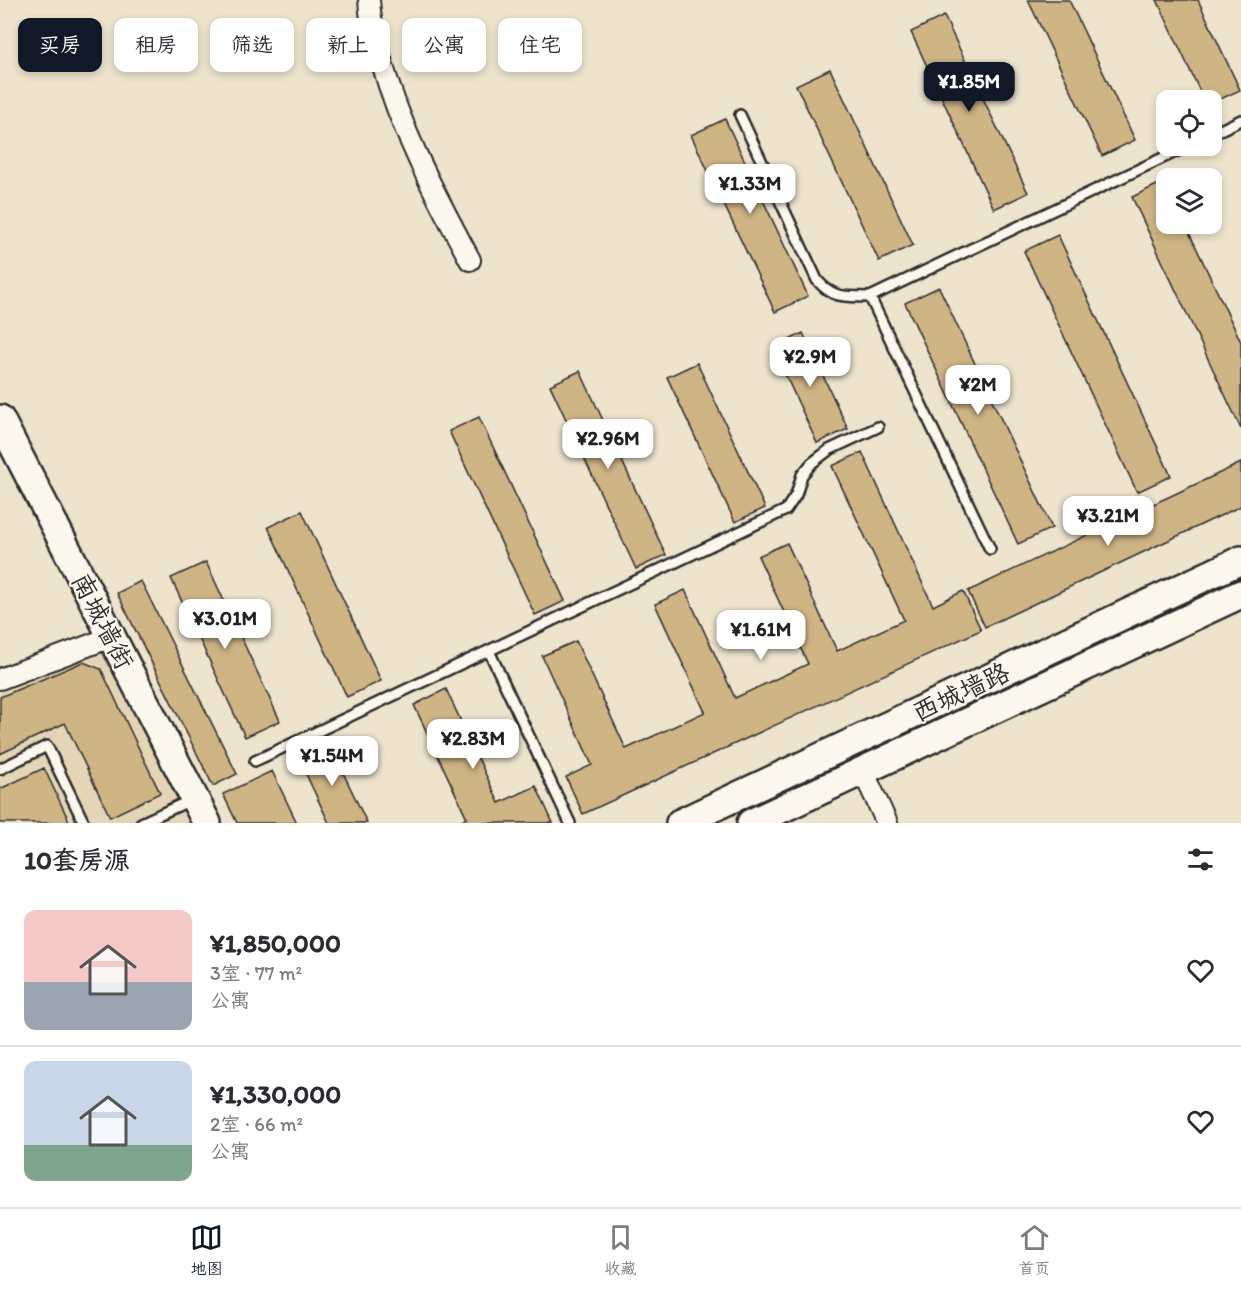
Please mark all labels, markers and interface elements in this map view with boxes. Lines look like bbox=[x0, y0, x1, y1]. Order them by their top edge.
chip: 买房 bbox=[18, 18, 102, 72]
chip: 租房 bbox=[114, 18, 198, 72]
chip: 筛选 bbox=[210, 18, 294, 72]
chip: 新上 bbox=[306, 18, 390, 72]
chip: 公寓 bbox=[402, 18, 486, 72]
chip: 住宅 bbox=[498, 18, 582, 72]
pin: ¥1.85M bbox=[920, 62, 1018, 113]
text: ¥1.85M bbox=[938, 69, 1000, 93]
map controls bbox=[1156, 90, 1222, 234]
button: locate bbox=[1156, 90, 1222, 156]
pin: ¥1.33M bbox=[701, 164, 799, 215]
button: layers bbox=[1156, 168, 1222, 234]
text: ¥1.33M bbox=[719, 171, 781, 195]
pin: ¥2.9M bbox=[768, 337, 852, 388]
text: ¥2.9M bbox=[784, 344, 836, 368]
pin: ¥2M bbox=[949, 365, 1007, 416]
text: ¥2M bbox=[959, 372, 997, 396]
pin: ¥2.96M bbox=[559, 419, 657, 470]
text: ¥2.96M bbox=[576, 426, 640, 450]
pin: ¥3.21M bbox=[1059, 496, 1157, 547]
text: ¥3.21M bbox=[1077, 503, 1139, 527]
street label: 南城墙街 bbox=[65, 567, 141, 675]
pin: ¥3.01M bbox=[176, 599, 274, 650]
text: ¥3.01M bbox=[193, 606, 257, 630]
pin: ¥1.61M bbox=[712, 610, 810, 661]
text: ¥1.61M bbox=[731, 617, 791, 641]
street label: 西城墙路 bbox=[907, 656, 1015, 728]
pin: ¥2.83M bbox=[424, 719, 522, 770]
text: ¥2.83M bbox=[441, 726, 505, 750]
pin: ¥1.54M bbox=[283, 736, 381, 787]
text: ¥1.54M bbox=[300, 743, 364, 767]
icon: filters bbox=[1184, 843, 1217, 876]
text: 10套房源 bbox=[24, 844, 130, 876]
text: ¥1,850,000 bbox=[210, 927, 341, 959]
icon: home bbox=[72, 934, 144, 1006]
icon: heart bbox=[1184, 954, 1217, 987]
text: 3室 · 77 m² bbox=[210, 961, 302, 985]
text: 公寓 bbox=[210, 988, 250, 1012]
text: ¥1,330,000 bbox=[210, 1078, 341, 1110]
icon: home bbox=[72, 1085, 144, 1157]
icon: heart bbox=[1184, 1105, 1217, 1138]
text: 2室 · 66 m² bbox=[210, 1112, 303, 1136]
text: 公寓 bbox=[210, 1139, 250, 1163]
tab: 地图 bbox=[190, 1221, 223, 1279]
tab: 收藏 bbox=[604, 1221, 637, 1279]
tab: 首页 bbox=[1018, 1221, 1051, 1279]

